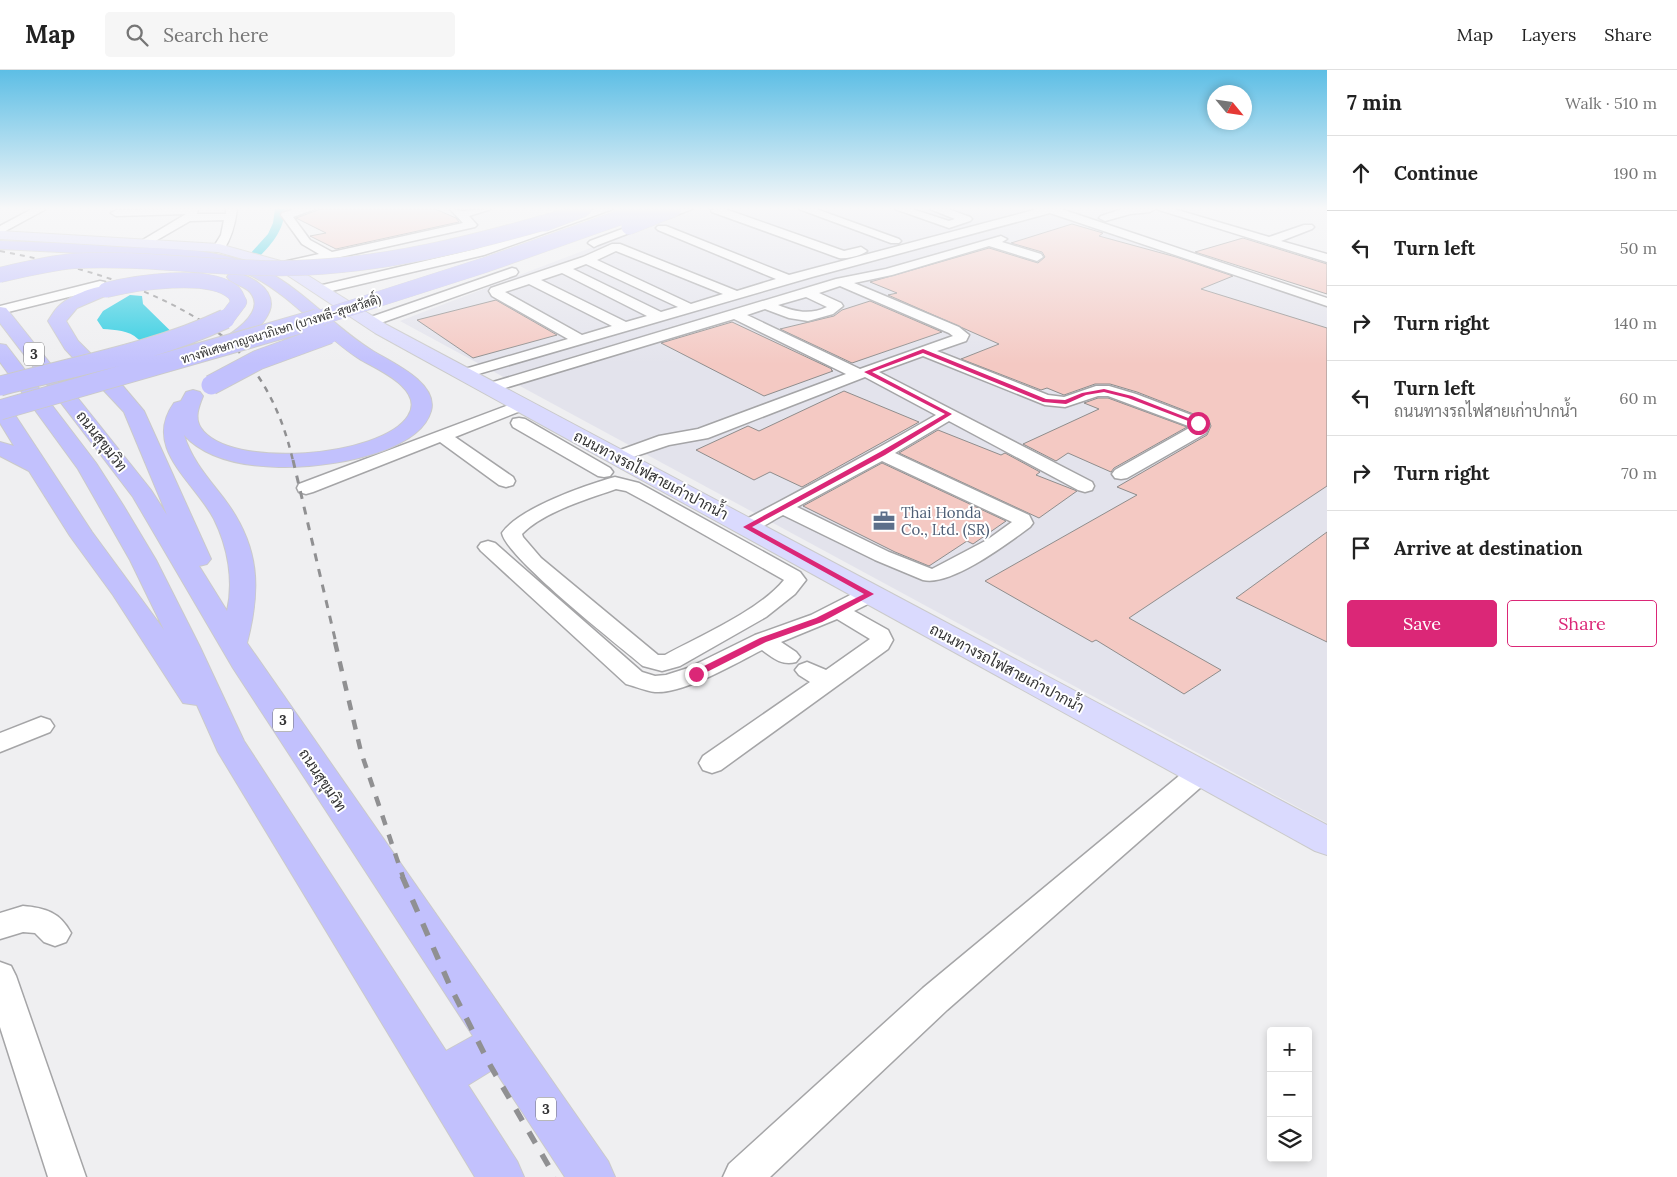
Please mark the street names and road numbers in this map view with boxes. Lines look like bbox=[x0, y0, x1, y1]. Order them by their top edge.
street label: ทางพิเศษกาญจนาภิเษก (บางพลี-สุขสวัสดิ์) bbox=[178, 288, 384, 368]
road number: 3 bbox=[24, 342, 44, 366]
street label: ถนนสุขุมวิท bbox=[71, 407, 132, 477]
street label: ถนนทางรถไฟสายเก่าปากน้ำ bbox=[571, 424, 733, 524]
street label: ถนนทางรถไฟสายเก่าปากน้ำ bbox=[927, 617, 1089, 717]
road number: 3 bbox=[273, 708, 293, 732]
street label: ถนนสุขุมวิท bbox=[293, 745, 351, 816]
road number: 3 bbox=[536, 1098, 556, 1120]

